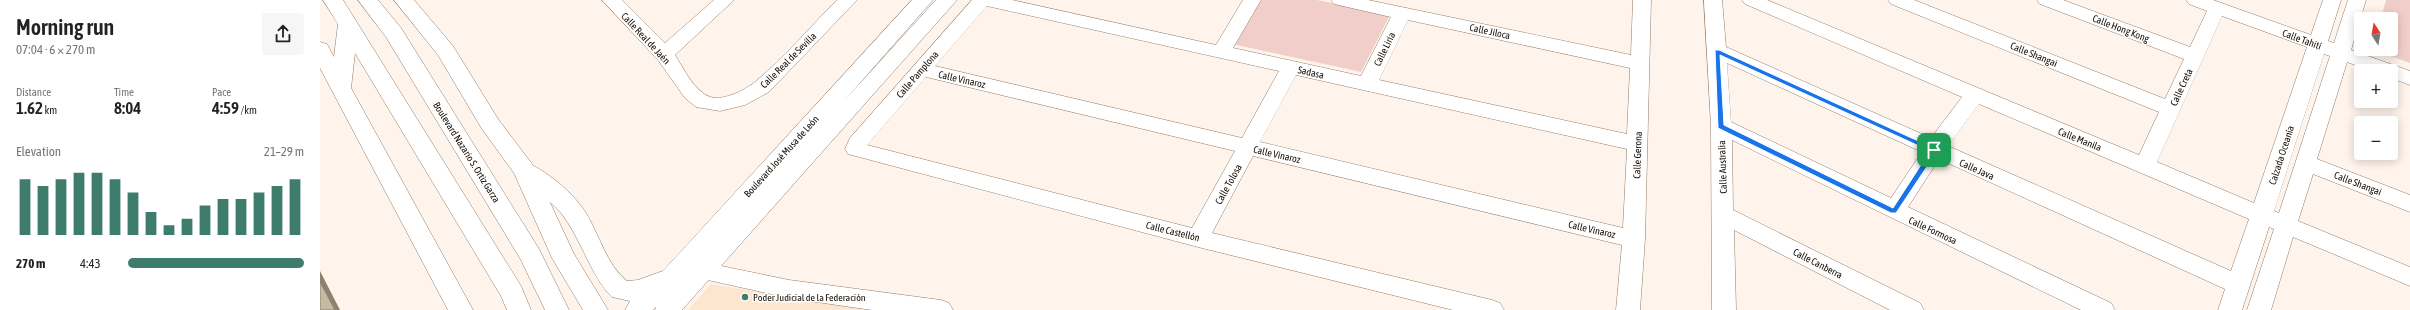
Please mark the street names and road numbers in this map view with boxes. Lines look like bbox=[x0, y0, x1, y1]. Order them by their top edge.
street label: Calle Real de Jaén bbox=[619, 10, 672, 66]
street label: Calle Hong Kong bbox=[2091, 13, 2151, 45]
street label: Calle Jiloca bbox=[1469, 22, 1512, 41]
street label: Calle Tahití bbox=[2281, 27, 2324, 52]
street label: Calle Real de Sevilla bbox=[758, 30, 819, 90]
street label: Calle Liria bbox=[1372, 30, 1398, 68]
street label: Calle Shangai bbox=[2009, 40, 2059, 69]
street label: Calle Pamplona bbox=[894, 48, 941, 100]
street label: Sadasa bbox=[1297, 64, 1325, 81]
street label: Calle Creta bbox=[2168, 67, 2195, 108]
street label: Calle Vinaroz bbox=[937, 69, 987, 90]
street label: Boulevard Nazario S. Ortiz Garza bbox=[431, 100, 502, 205]
street label: Boulevard José Musa de León bbox=[742, 113, 821, 199]
street label: Calzada Oceanía bbox=[2267, 124, 2296, 186]
street label: Calle Manila bbox=[2056, 126, 2104, 153]
street label: Calle Gerona bbox=[1631, 131, 1644, 179]
street label: Calle Australia bbox=[1716, 140, 1729, 194]
street label: Calle Vinaroz bbox=[1252, 144, 1302, 165]
street label: Calle Java bbox=[1958, 157, 1996, 182]
street label: Calle Tolosa bbox=[1213, 162, 1244, 206]
street label: Calle Shangai bbox=[2333, 169, 2383, 198]
street label: Calle Formosa bbox=[1907, 215, 1959, 247]
street label: Calle Castellón bbox=[1145, 219, 1201, 244]
street label: Calle Vinaroz bbox=[1567, 219, 1617, 240]
street label: Calle Canberra bbox=[1791, 246, 1845, 281]

